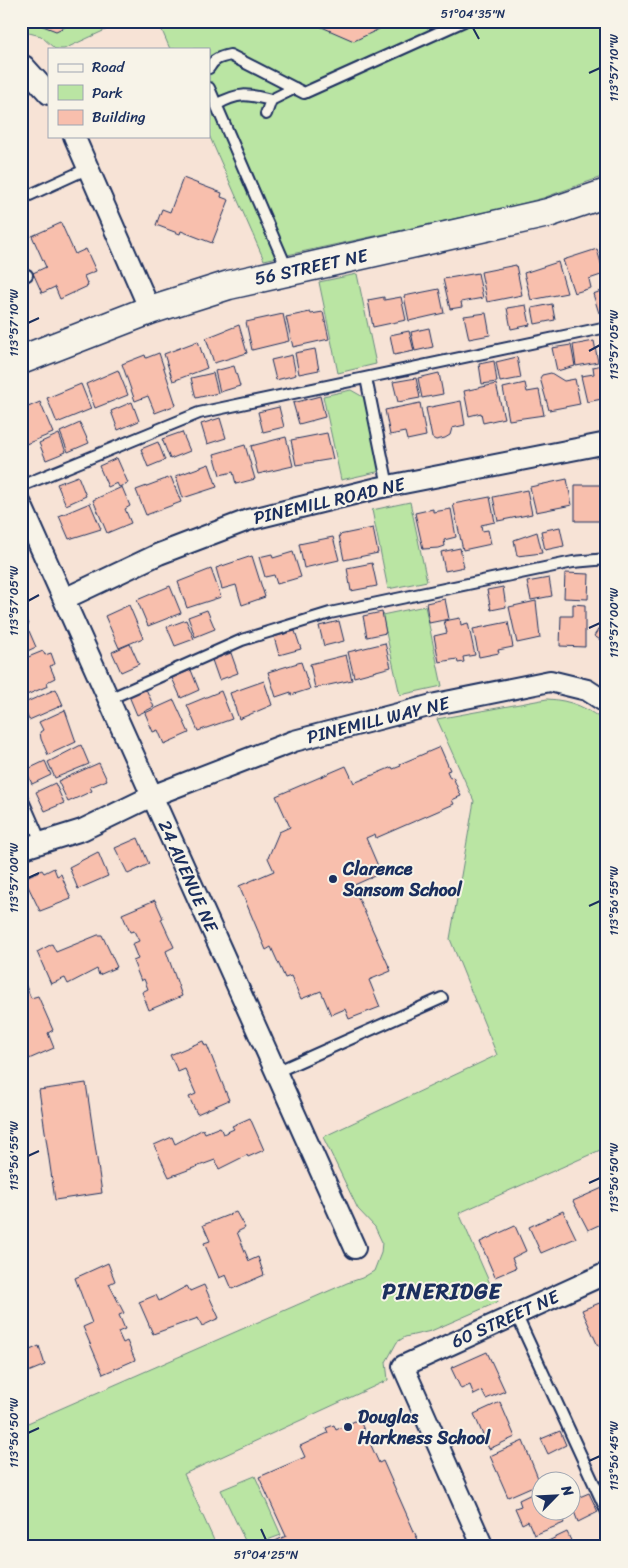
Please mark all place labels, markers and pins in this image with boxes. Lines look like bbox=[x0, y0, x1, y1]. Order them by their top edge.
place label: Clarence Sansom School bbox=[342, 853, 463, 906]
marker: Clarence Sansom School bbox=[327, 873, 339, 885]
place label: Douglas Harkness School bbox=[357, 1401, 491, 1454]
marker: Douglas Harkness School bbox=[342, 1421, 354, 1433]

